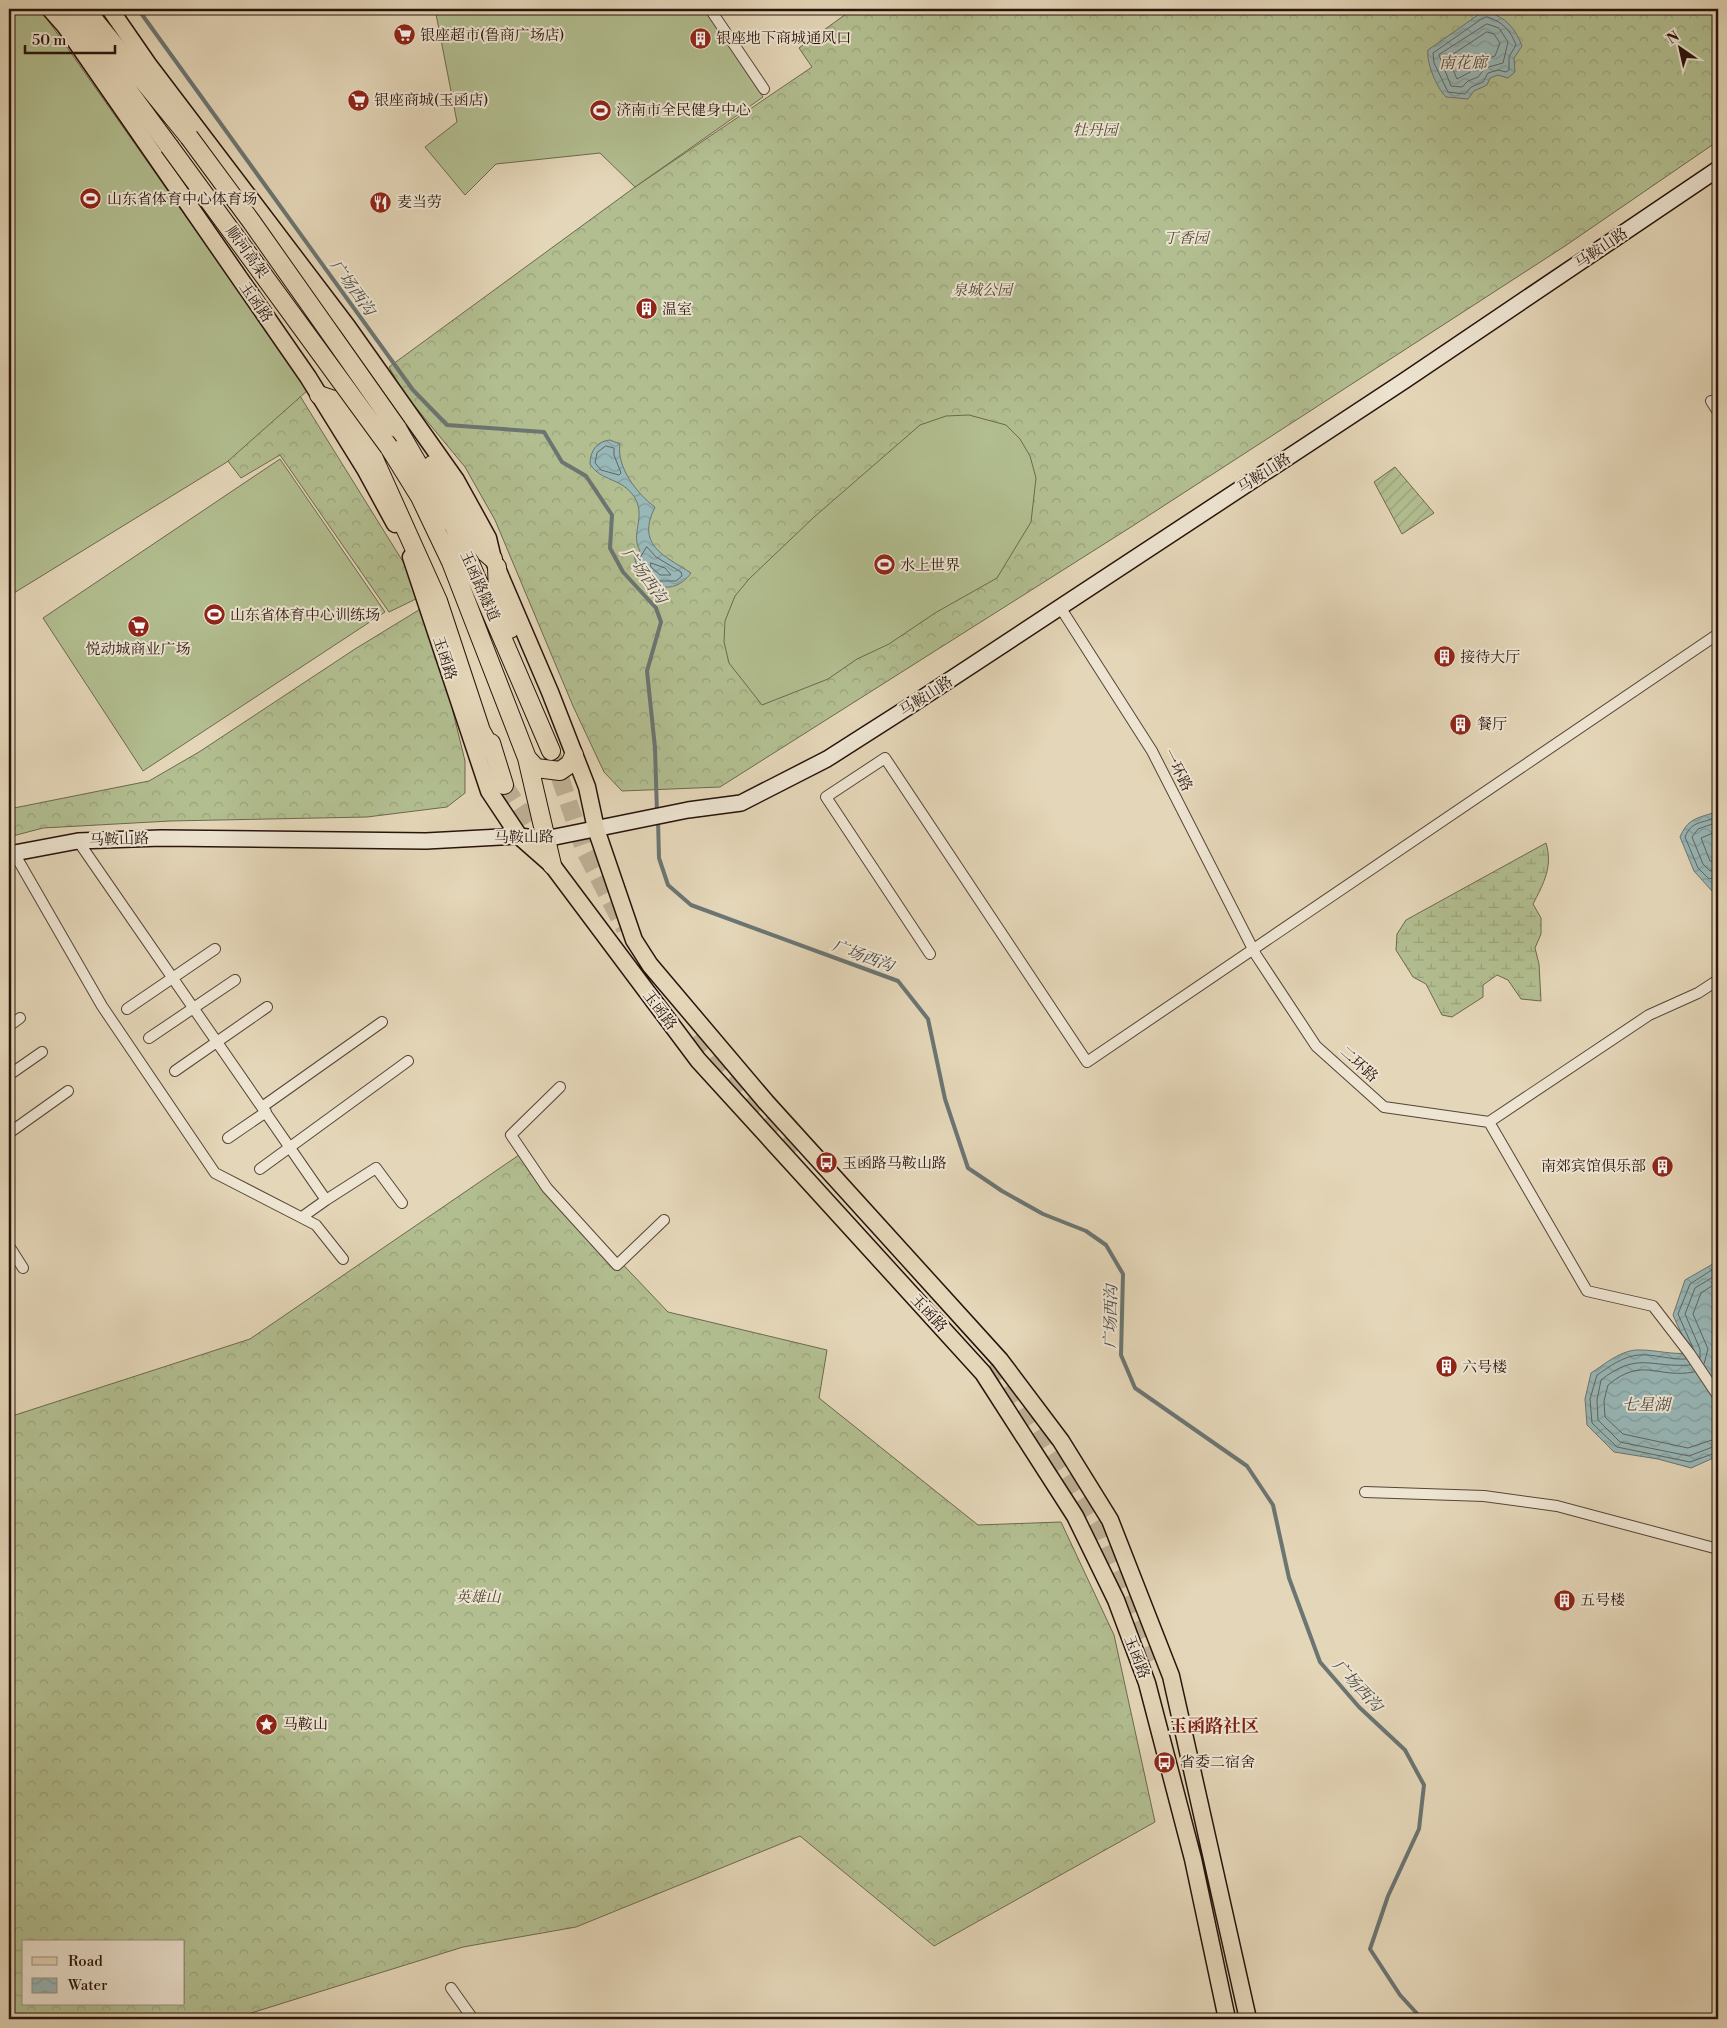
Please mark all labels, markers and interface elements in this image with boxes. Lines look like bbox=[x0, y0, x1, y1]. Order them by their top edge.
scale bar bbox=[25, 22, 115, 54]
north arrow bbox=[1654, 22, 1704, 72]
supermarket icon: 银座超市(鲁商广场店) bbox=[392, 23, 416, 47]
place label: 银座超市(鲁商广场店) bbox=[420, 26, 564, 45]
building icon: 银座地下商城通风口 bbox=[688, 26, 712, 50]
text: N bbox=[1664, 27, 1683, 49]
place label: 银座地下商城通风口 bbox=[716, 29, 851, 48]
text: 50 m bbox=[32, 31, 66, 50]
water label: 南花廊 bbox=[1439, 53, 1490, 73]
supermarket icon: 银座商城(玉函店) bbox=[346, 88, 370, 112]
place label: 银座商城(玉函店) bbox=[374, 91, 488, 110]
sports icon: 济南市全民健身中心 bbox=[588, 98, 612, 122]
place label: 济南市全民健身中心 bbox=[616, 101, 751, 120]
park label: 牡丹园 bbox=[1072, 121, 1119, 140]
sports icon: 山东省体育中心体育场 bbox=[79, 187, 103, 211]
place label: 山东省体育中心体育场 bbox=[107, 190, 257, 209]
restaurant icon: 麦当劳 bbox=[369, 190, 393, 214]
place label: 麦当劳 bbox=[397, 193, 442, 212]
street label: 顺河高架 bbox=[221, 222, 272, 282]
street label: 马鞍山路 bbox=[1571, 224, 1631, 273]
park label: 丁香园 bbox=[1163, 229, 1210, 248]
water label: 广场西沟 bbox=[325, 256, 381, 322]
street label: 玉函路 bbox=[235, 278, 276, 326]
park label: 泉城公园 bbox=[952, 281, 1014, 300]
building icon: 温室 bbox=[634, 297, 658, 321]
place label: 温室 bbox=[662, 300, 692, 319]
street label: 马鞍山路 bbox=[1234, 449, 1295, 498]
water label: 广场西沟 bbox=[617, 544, 673, 610]
street label: 玉函路隧道 bbox=[456, 548, 503, 624]
sports icon: 水上世界 bbox=[872, 553, 896, 577]
place label: 水上世界 bbox=[900, 556, 960, 575]
sports icon: 山东省体育中心训练场 bbox=[202, 603, 226, 627]
place label: 山东省体育中心训练场 bbox=[230, 606, 380, 625]
supermarket icon: 悦动城商业广场 bbox=[126, 614, 150, 638]
street label: 玉函路 bbox=[429, 634, 461, 682]
place label: 悦动城商业广场 bbox=[85, 640, 191, 659]
building icon: 接待大厅 bbox=[1432, 645, 1456, 669]
place label: 接待大厅 bbox=[1460, 648, 1520, 667]
street label: 马鞍山路 bbox=[896, 672, 957, 721]
building icon: 餐厅 bbox=[1449, 712, 1473, 736]
place label: 餐厅 bbox=[1477, 715, 1507, 734]
street label: 一环路 bbox=[1159, 746, 1196, 795]
street label: 马鞍山路 bbox=[494, 827, 554, 848]
street label: 马鞍山路 bbox=[89, 829, 149, 850]
water label: 广场西沟 bbox=[829, 936, 899, 977]
street label: 玉函路 bbox=[638, 987, 681, 1034]
street label: 二环路 bbox=[1336, 1042, 1382, 1086]
bus stop icon: 玉函路马鞍山路 bbox=[814, 1151, 838, 1175]
place label: 玉函路马鞍山路 bbox=[842, 1154, 947, 1173]
building icon: 南郊宾馆俱乐部 bbox=[1650, 1154, 1674, 1178]
place label: 南郊宾馆俱乐部 bbox=[1541, 1157, 1646, 1176]
water label: 广场西沟 bbox=[1100, 1282, 1122, 1349]
street label: 玉函路 bbox=[906, 1290, 951, 1336]
building icon: 六号楼 bbox=[1434, 1355, 1458, 1379]
place label: 六号楼 bbox=[1462, 1358, 1507, 1377]
water label: 七星湖 bbox=[1622, 1395, 1673, 1415]
park label: 英雄山 bbox=[455, 1588, 502, 1607]
building icon: 五号楼 bbox=[1552, 1588, 1576, 1612]
place label: 五号楼 bbox=[1580, 1591, 1625, 1610]
street label: 玉函路 bbox=[1120, 1633, 1153, 1682]
water label: 广场西沟 bbox=[1328, 1655, 1388, 1718]
place icon: 马鞍山 bbox=[255, 1712, 279, 1736]
place label: 马鞍山 bbox=[283, 1715, 328, 1734]
district label: 玉函路社区 bbox=[1169, 1715, 1259, 1738]
bus stop icon: 省委二宿舍 bbox=[1152, 1750, 1176, 1774]
place label: 省委二宿舍 bbox=[1180, 1753, 1255, 1772]
legend bbox=[22, 1940, 185, 2006]
text: Road bbox=[68, 1952, 103, 1971]
text: Water bbox=[67, 1976, 108, 1995]

